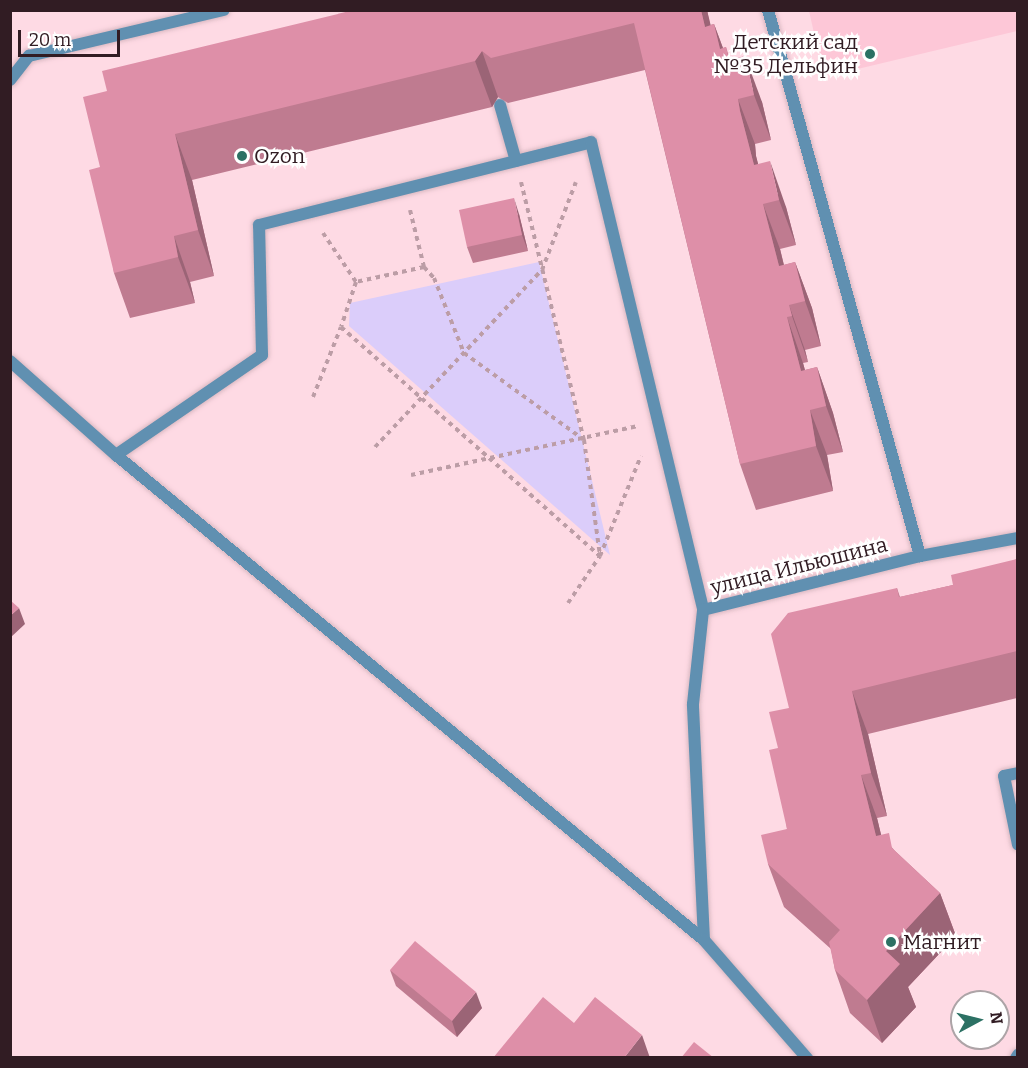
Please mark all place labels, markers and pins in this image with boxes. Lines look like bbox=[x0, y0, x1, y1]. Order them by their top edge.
place label: Детский сад №35 Дельфин bbox=[713, 29, 858, 79]
marker: Детский сад №35 Дельфин bbox=[863, 47, 877, 61]
place label: Ozon bbox=[254, 143, 305, 169]
marker: Ozon bbox=[235, 149, 249, 163]
place label: Магнит bbox=[903, 929, 981, 955]
marker: Магнит bbox=[884, 935, 898, 949]

